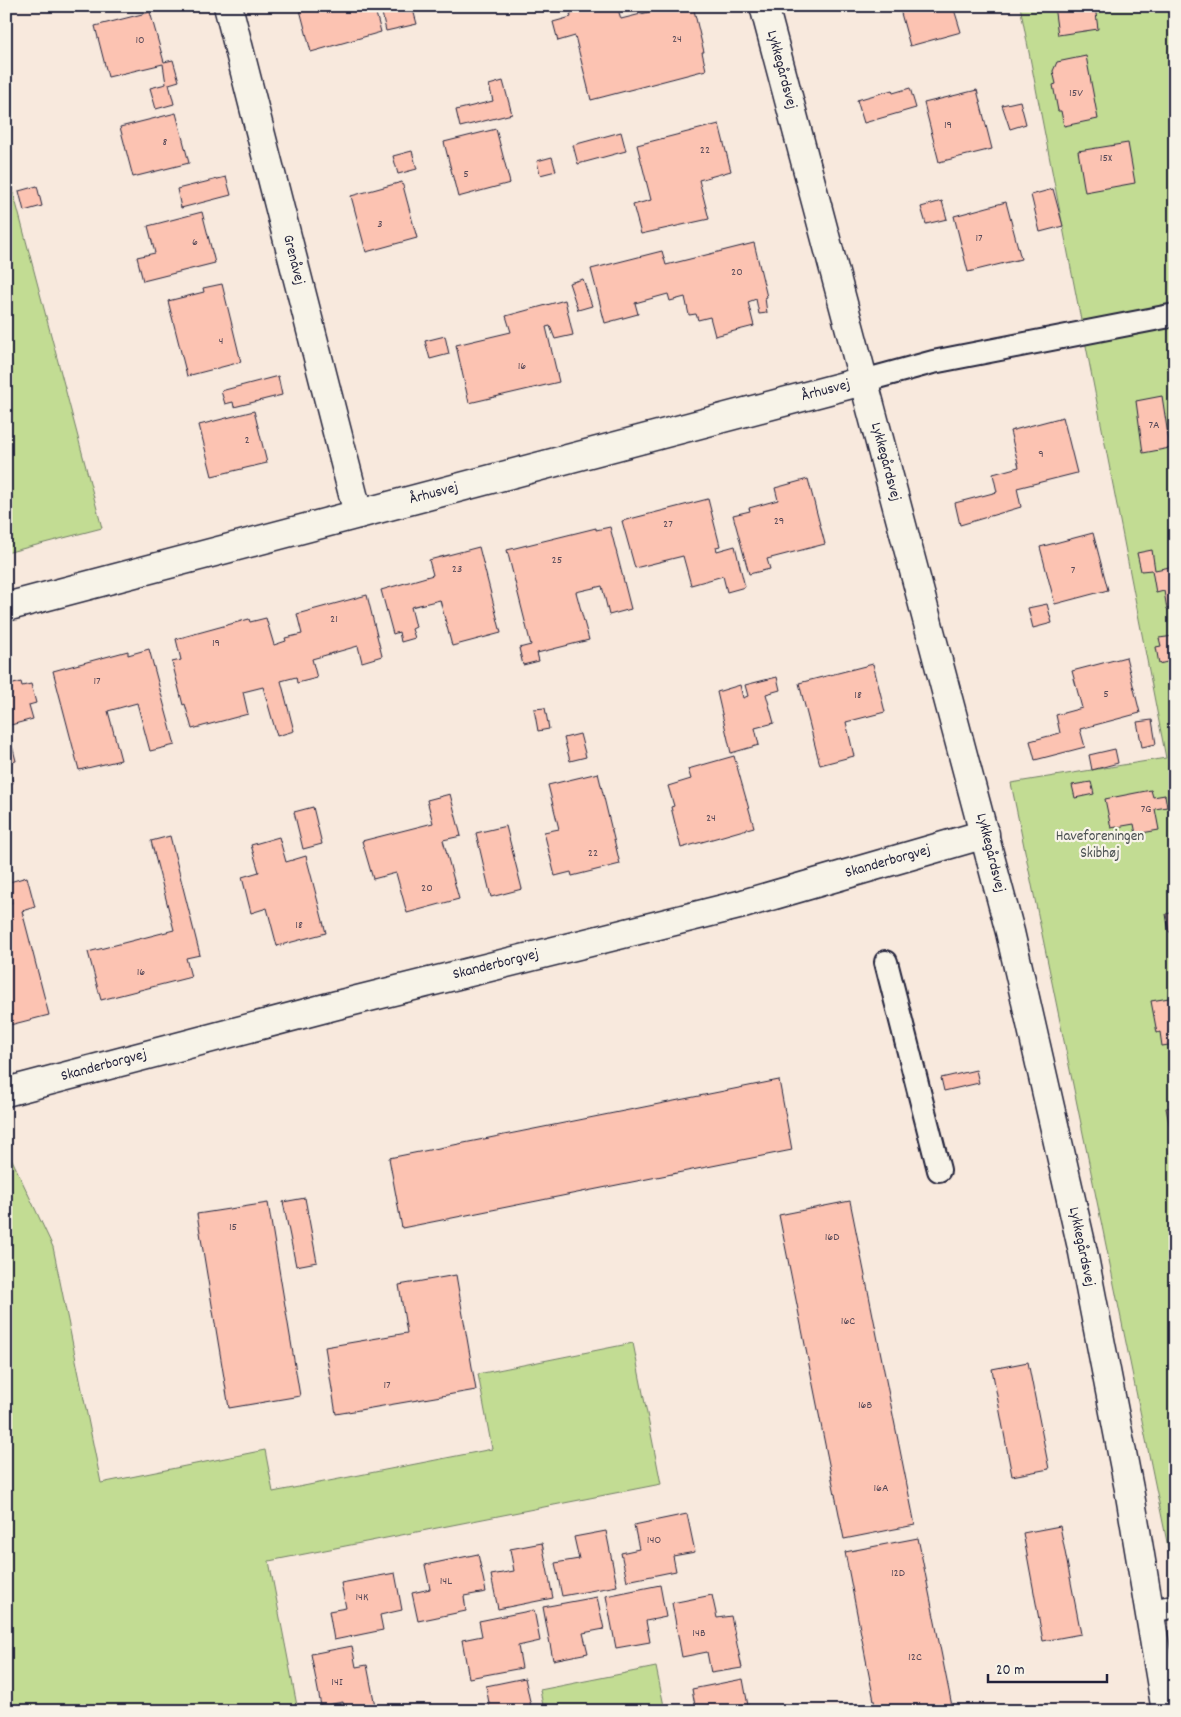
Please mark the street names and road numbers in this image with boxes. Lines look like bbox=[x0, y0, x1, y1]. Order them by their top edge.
street label: Lykkegårdsvej bbox=[760, 28, 802, 112]
street label: Grenåvej bbox=[276, 233, 310, 287]
street label: Århusvej bbox=[799, 374, 853, 408]
street label: Lykkegårdsvej bbox=[864, 420, 906, 504]
street label: Århusvej bbox=[407, 477, 461, 511]
street label: Lykkegårdsvej bbox=[970, 811, 1010, 895]
street label: Skanderborgvej bbox=[843, 839, 933, 885]
street label: Skanderborgvej bbox=[451, 944, 541, 986]
street label: Skanderborgvej bbox=[59, 1044, 149, 1088]
street label: Lykkegårdsvej bbox=[1062, 1205, 1100, 1289]

